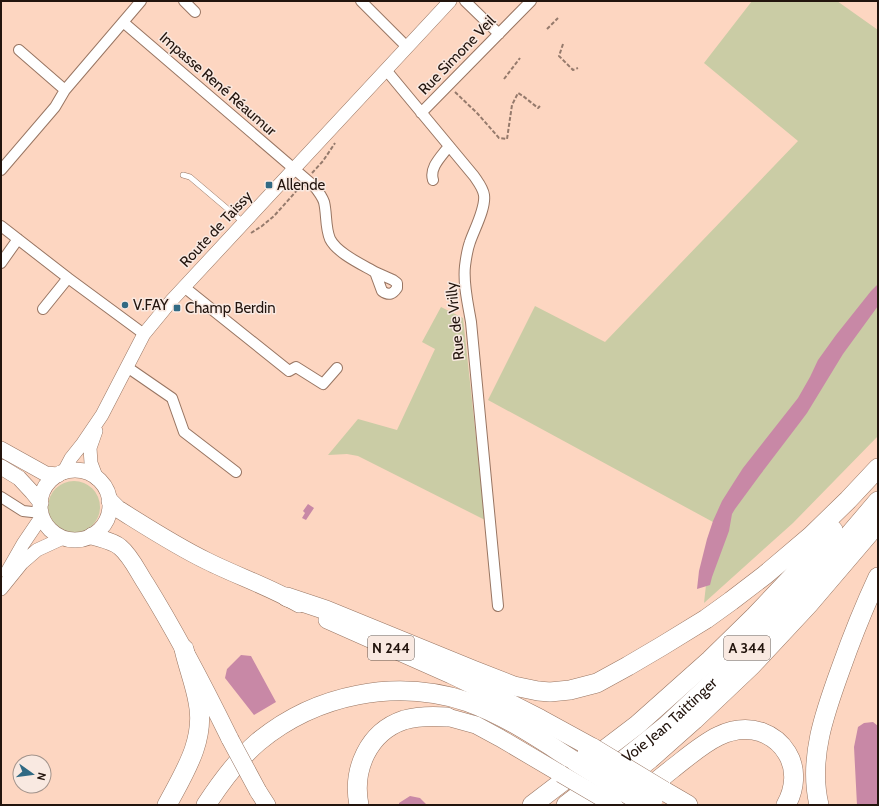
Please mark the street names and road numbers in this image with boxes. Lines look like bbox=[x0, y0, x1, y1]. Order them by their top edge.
street label: Rue Simone Veil bbox=[415, 11, 500, 98]
street label: Impasse René Réaumur bbox=[156, 28, 280, 140]
street label: Route de Taissy bbox=[176, 187, 256, 271]
street label: Rue de Vrilly bbox=[442, 281, 468, 361]
road number: N 244 bbox=[368, 636, 414, 660]
road number: A 344 bbox=[724, 636, 770, 660]
street label: Voie Jean Taittinger bbox=[619, 674, 721, 766]

